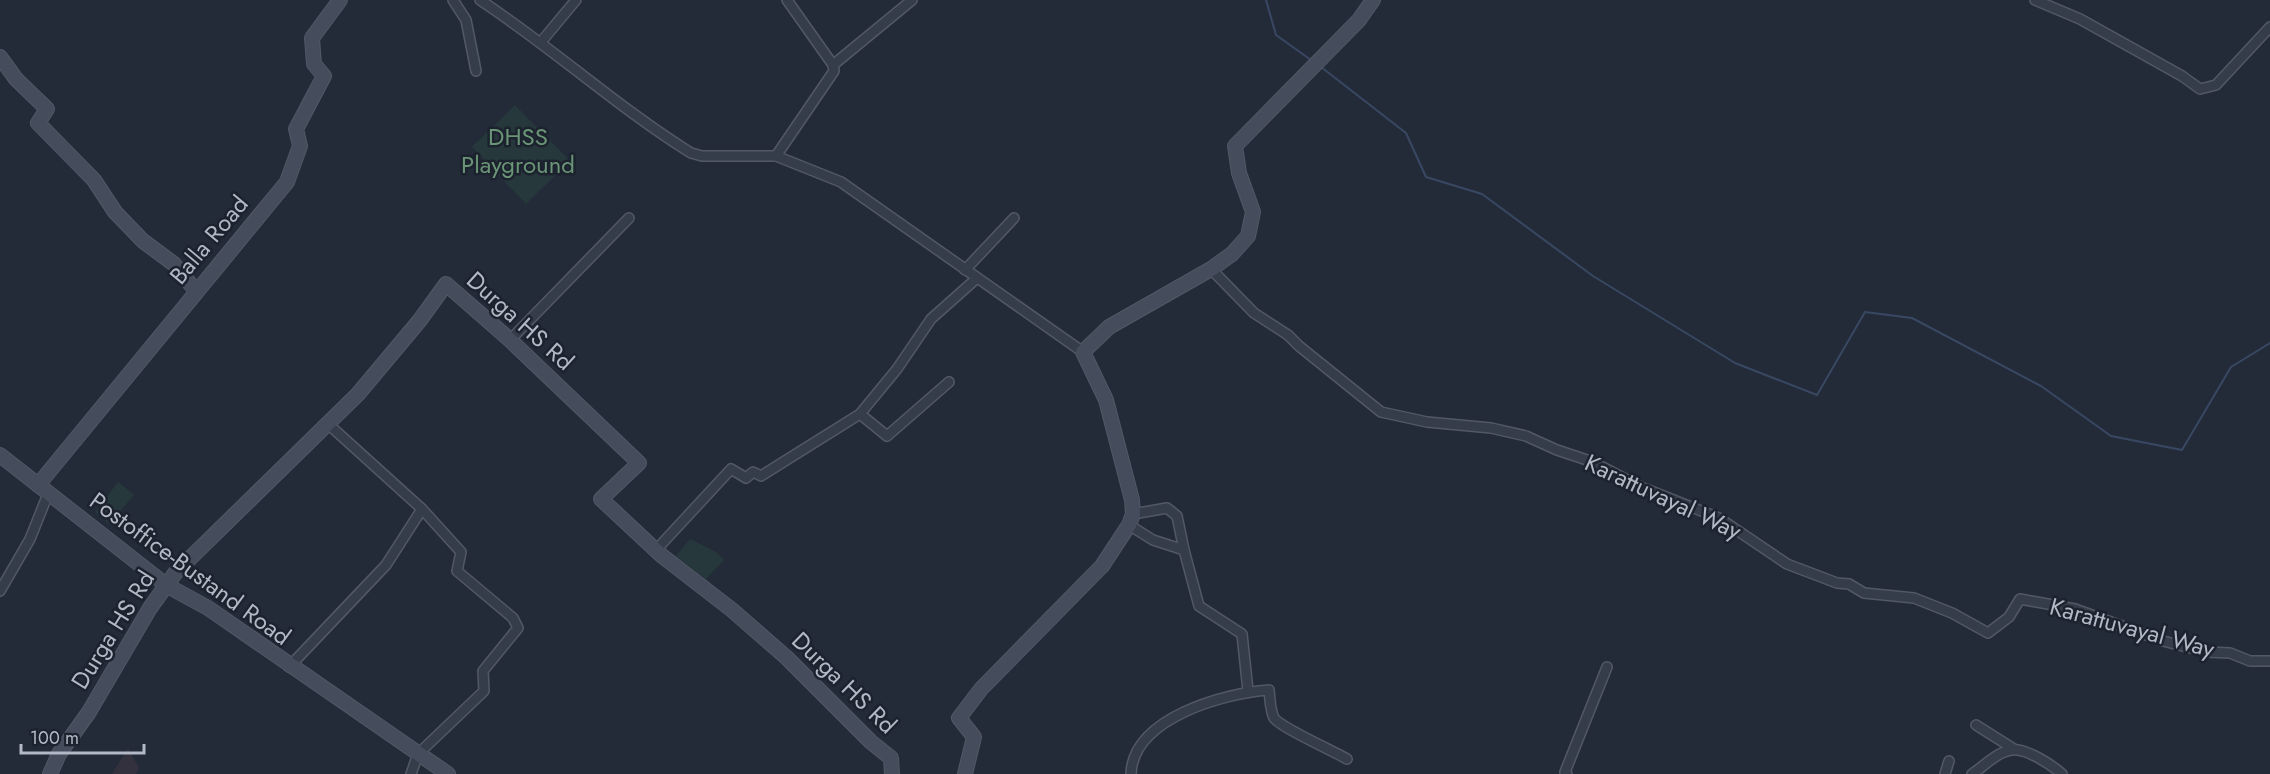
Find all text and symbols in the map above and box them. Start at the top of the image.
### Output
park label: DHSS Playground [461,119,575,182]
street label: Balla Road [161,188,256,292]
street label: Durga HS Rd [459,263,582,378]
street label: Karattuvayal Way [1579,445,1748,548]
street label: Postoffice-Bustand Road [82,484,298,654]
street label: Durga HS Rd [62,564,163,696]
street label: Karattuvayal Way [2046,589,2219,666]
street label: Durga HS Rd [784,624,905,742]
scale bar [21,717,144,755]
text: 100 m [30,725,79,751]

